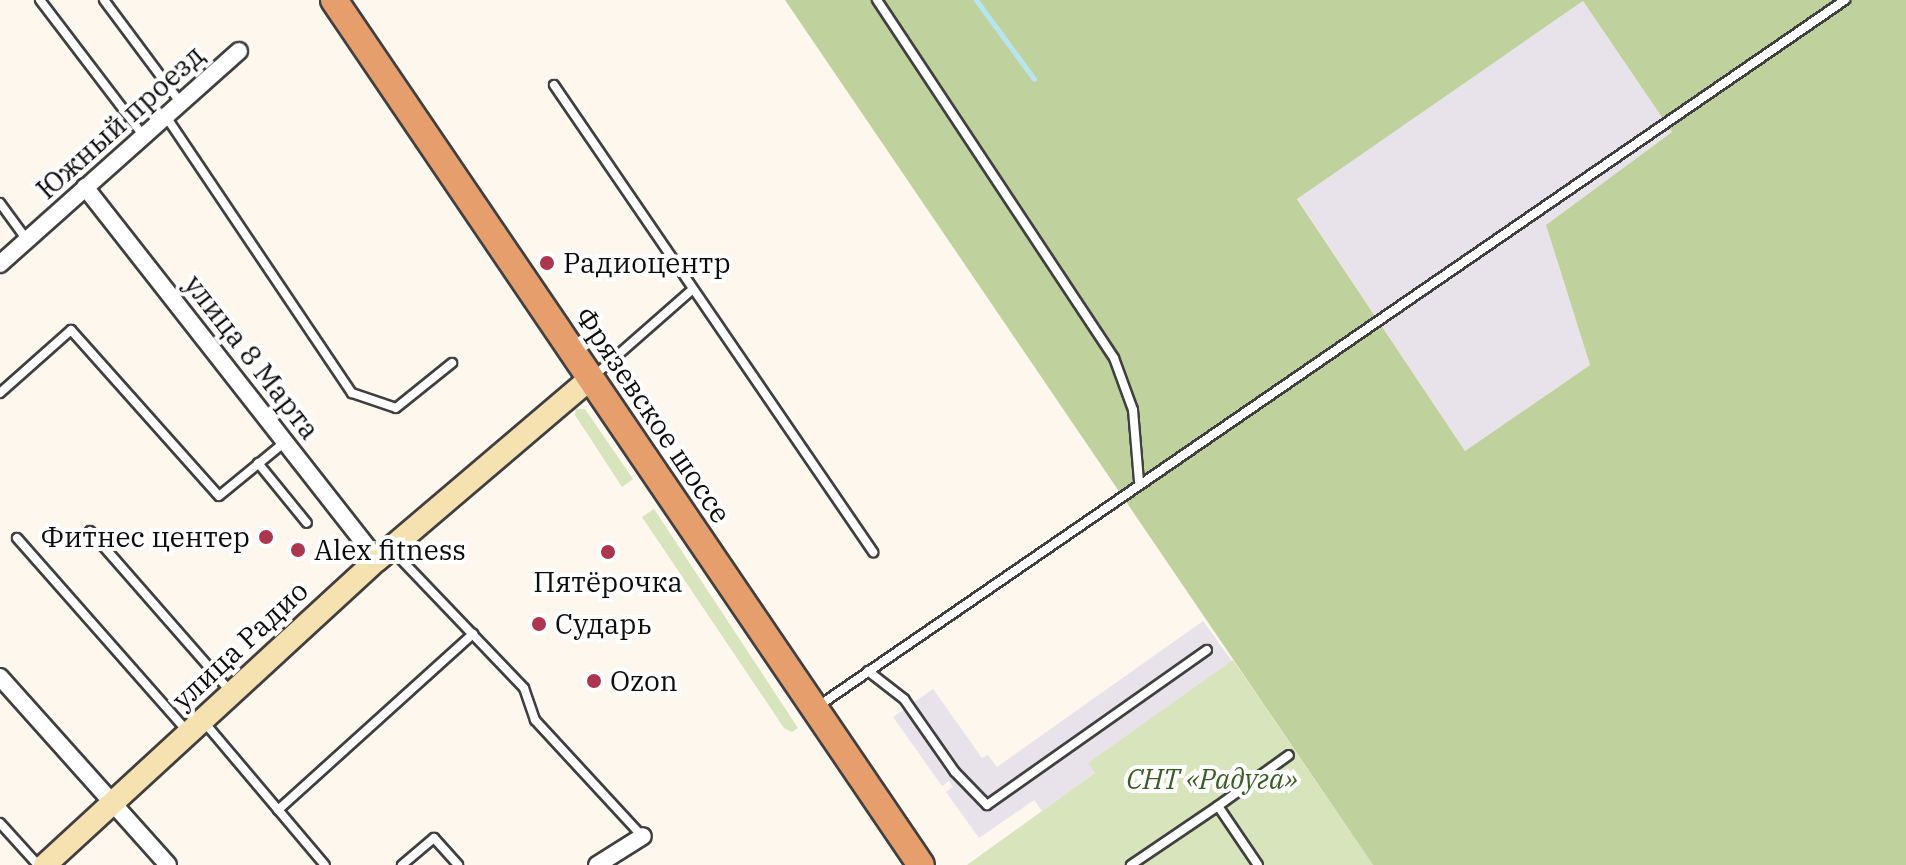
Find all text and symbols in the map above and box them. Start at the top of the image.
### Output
street label: Южный проезд [29,38,211,206]
place label: Радиоцентр [563,246,731,280]
marker: Радиоцентр [538,254,556,272]
street label: улица 8 Марта [177,268,327,446]
street label: Фрязевское шоссе [568,301,738,529]
place label: Фитнес центер [41,520,250,554]
marker: Фитнес центер [257,528,275,546]
place label: Alex fitness [314,533,466,567]
marker: Alex fitness [289,541,307,559]
marker: Пятёрочка [599,543,617,561]
place label: Пятёрочка [533,565,683,599]
street label: улица Радио [165,574,315,716]
place label: Сударь [555,607,652,641]
marker: Сударь [530,615,548,633]
place label: Ozon [610,664,678,698]
marker: Ozon [585,672,603,690]
park label: СНТ «Радуга» [1126,762,1298,796]

